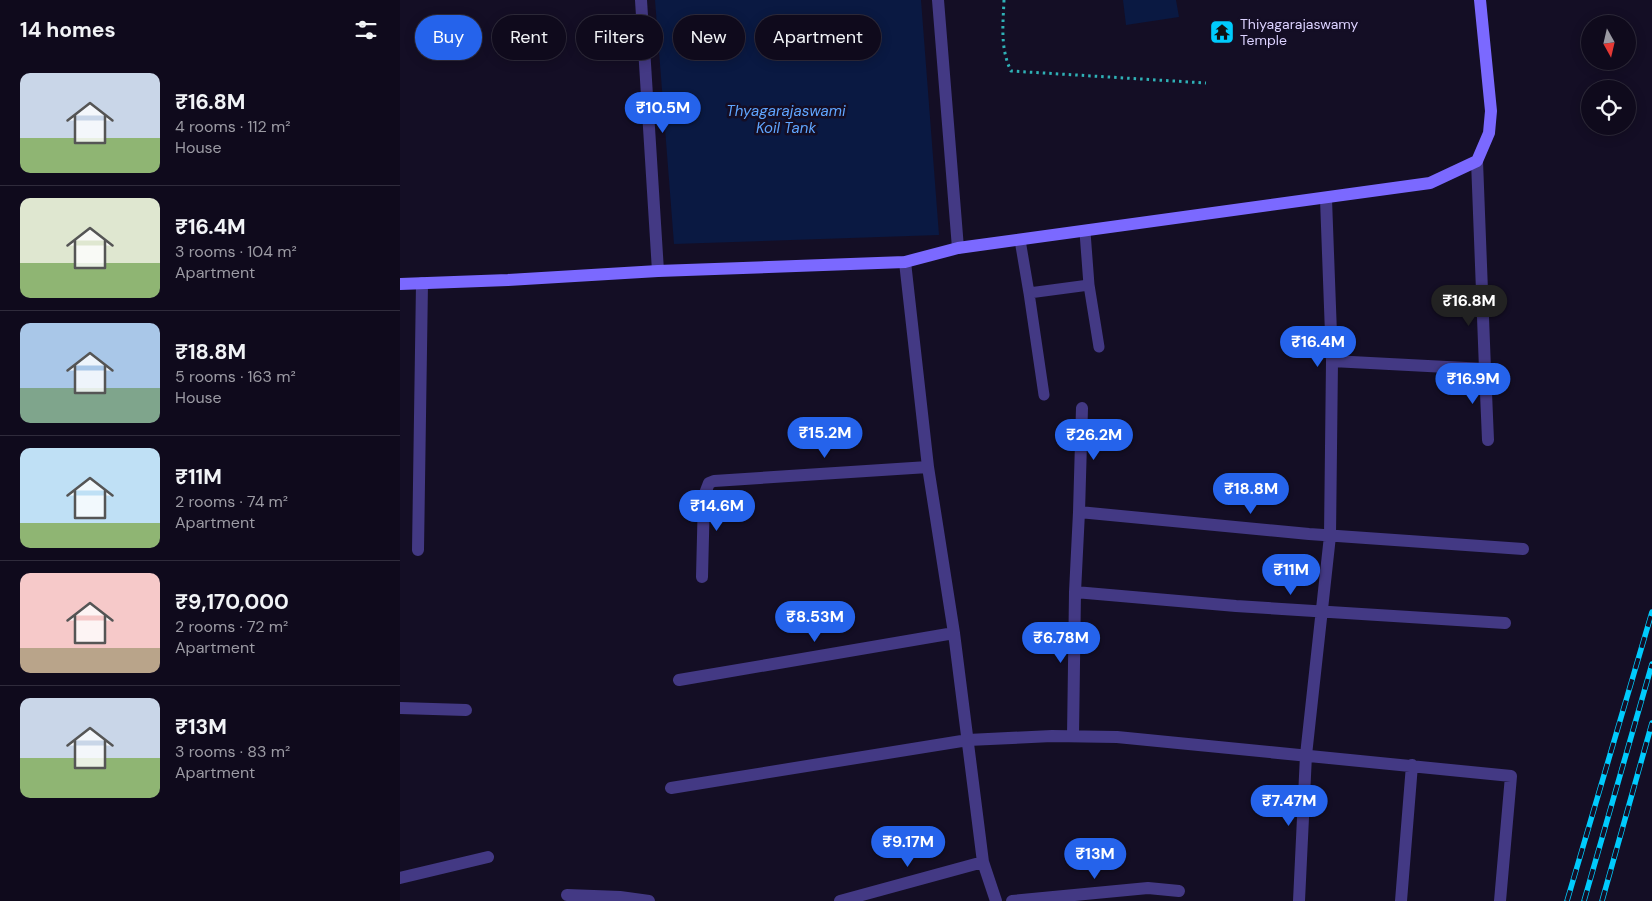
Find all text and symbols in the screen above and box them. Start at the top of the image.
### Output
chip: Buy [415,15,482,60]
chip: Rent [492,15,566,60]
chip: Filters [576,15,663,60]
chip: New [673,15,745,60]
chip: Apartment [755,15,881,60]
place label: Thiyagarajaswamy Temple [1240,15,1359,49]
north arrow [1581,15,1636,70]
map controls [1581,15,1636,135]
text: 14 homes [20,16,116,44]
icon: filters [352,16,380,44]
temple icon: Thiyagarajaswamy Temple [1209,19,1235,45]
button: locate [1581,80,1636,135]
text: ₹16.8M [175,88,245,116]
pin: ₹10.5M [622,92,704,134]
icon: home [60,93,120,153]
text: ₹10.5M [636,97,690,118]
water label: Thyagarajaswami Koil Tank [726,101,846,138]
text: 4 rooms · 112 m² [175,116,291,137]
text: House [175,137,222,158]
text: ₹16.4M [175,213,246,241]
icon: home [60,218,120,278]
text: 3 rooms · 104 m² [175,241,297,262]
text: Apartment [175,262,255,283]
pin: ₹16.8M [1428,284,1510,327]
text: ₹16.8M [1442,290,1496,311]
pin: ₹16.4M [1277,326,1359,368]
text: ₹16.4M [1291,331,1345,352]
text: ₹18.8M [175,338,246,366]
icon: home [60,343,120,403]
pin: ₹16.9M [1432,362,1514,405]
text: 5 rooms · 163 m² [175,366,296,387]
text: ₹16.9M [1446,368,1500,389]
text: House [175,387,222,408]
pin: ₹15.2M [784,416,866,459]
pin: ₹26.2M [1053,418,1135,461]
text: ₹15.2M [798,422,852,443]
text: ₹26.2M [1066,424,1122,445]
text: ₹11M [175,463,222,491]
icon: home [60,468,120,528]
pin: ₹18.8M [1210,472,1292,515]
text: ₹18.8M [1224,478,1278,499]
pin: ₹14.6M [676,490,758,532]
text: 2 rooms · 74 m² [175,491,288,512]
text: ₹14.6M [690,495,744,516]
text: Apartment [175,512,255,533]
pin: ₹11M [1261,554,1321,596]
text: ₹11M [1273,559,1309,580]
text: ₹9,170,000 [175,588,289,616]
icon: home [60,593,120,653]
pin: ₹8.53M [774,600,856,643]
text: ₹8.53M [786,606,844,627]
text: 2 rooms · 72 m² [175,616,288,637]
pin: ₹6.78M [1020,622,1102,664]
text: ₹6.78M [1033,627,1089,648]
text: Apartment [175,637,255,658]
text: ₹13M [175,713,227,741]
icon: home [60,718,120,778]
text: 3 rooms · 83 m² [175,741,290,762]
text: Apartment [175,762,255,783]
pin: ₹7.47M [1248,784,1330,827]
text: ₹7.47M [1262,790,1316,811]
pin: ₹9.17M [867,826,949,868]
text: ₹9.17M [882,831,934,852]
pin: ₹13M [1065,838,1125,880]
text: ₹13M [1075,843,1115,864]

